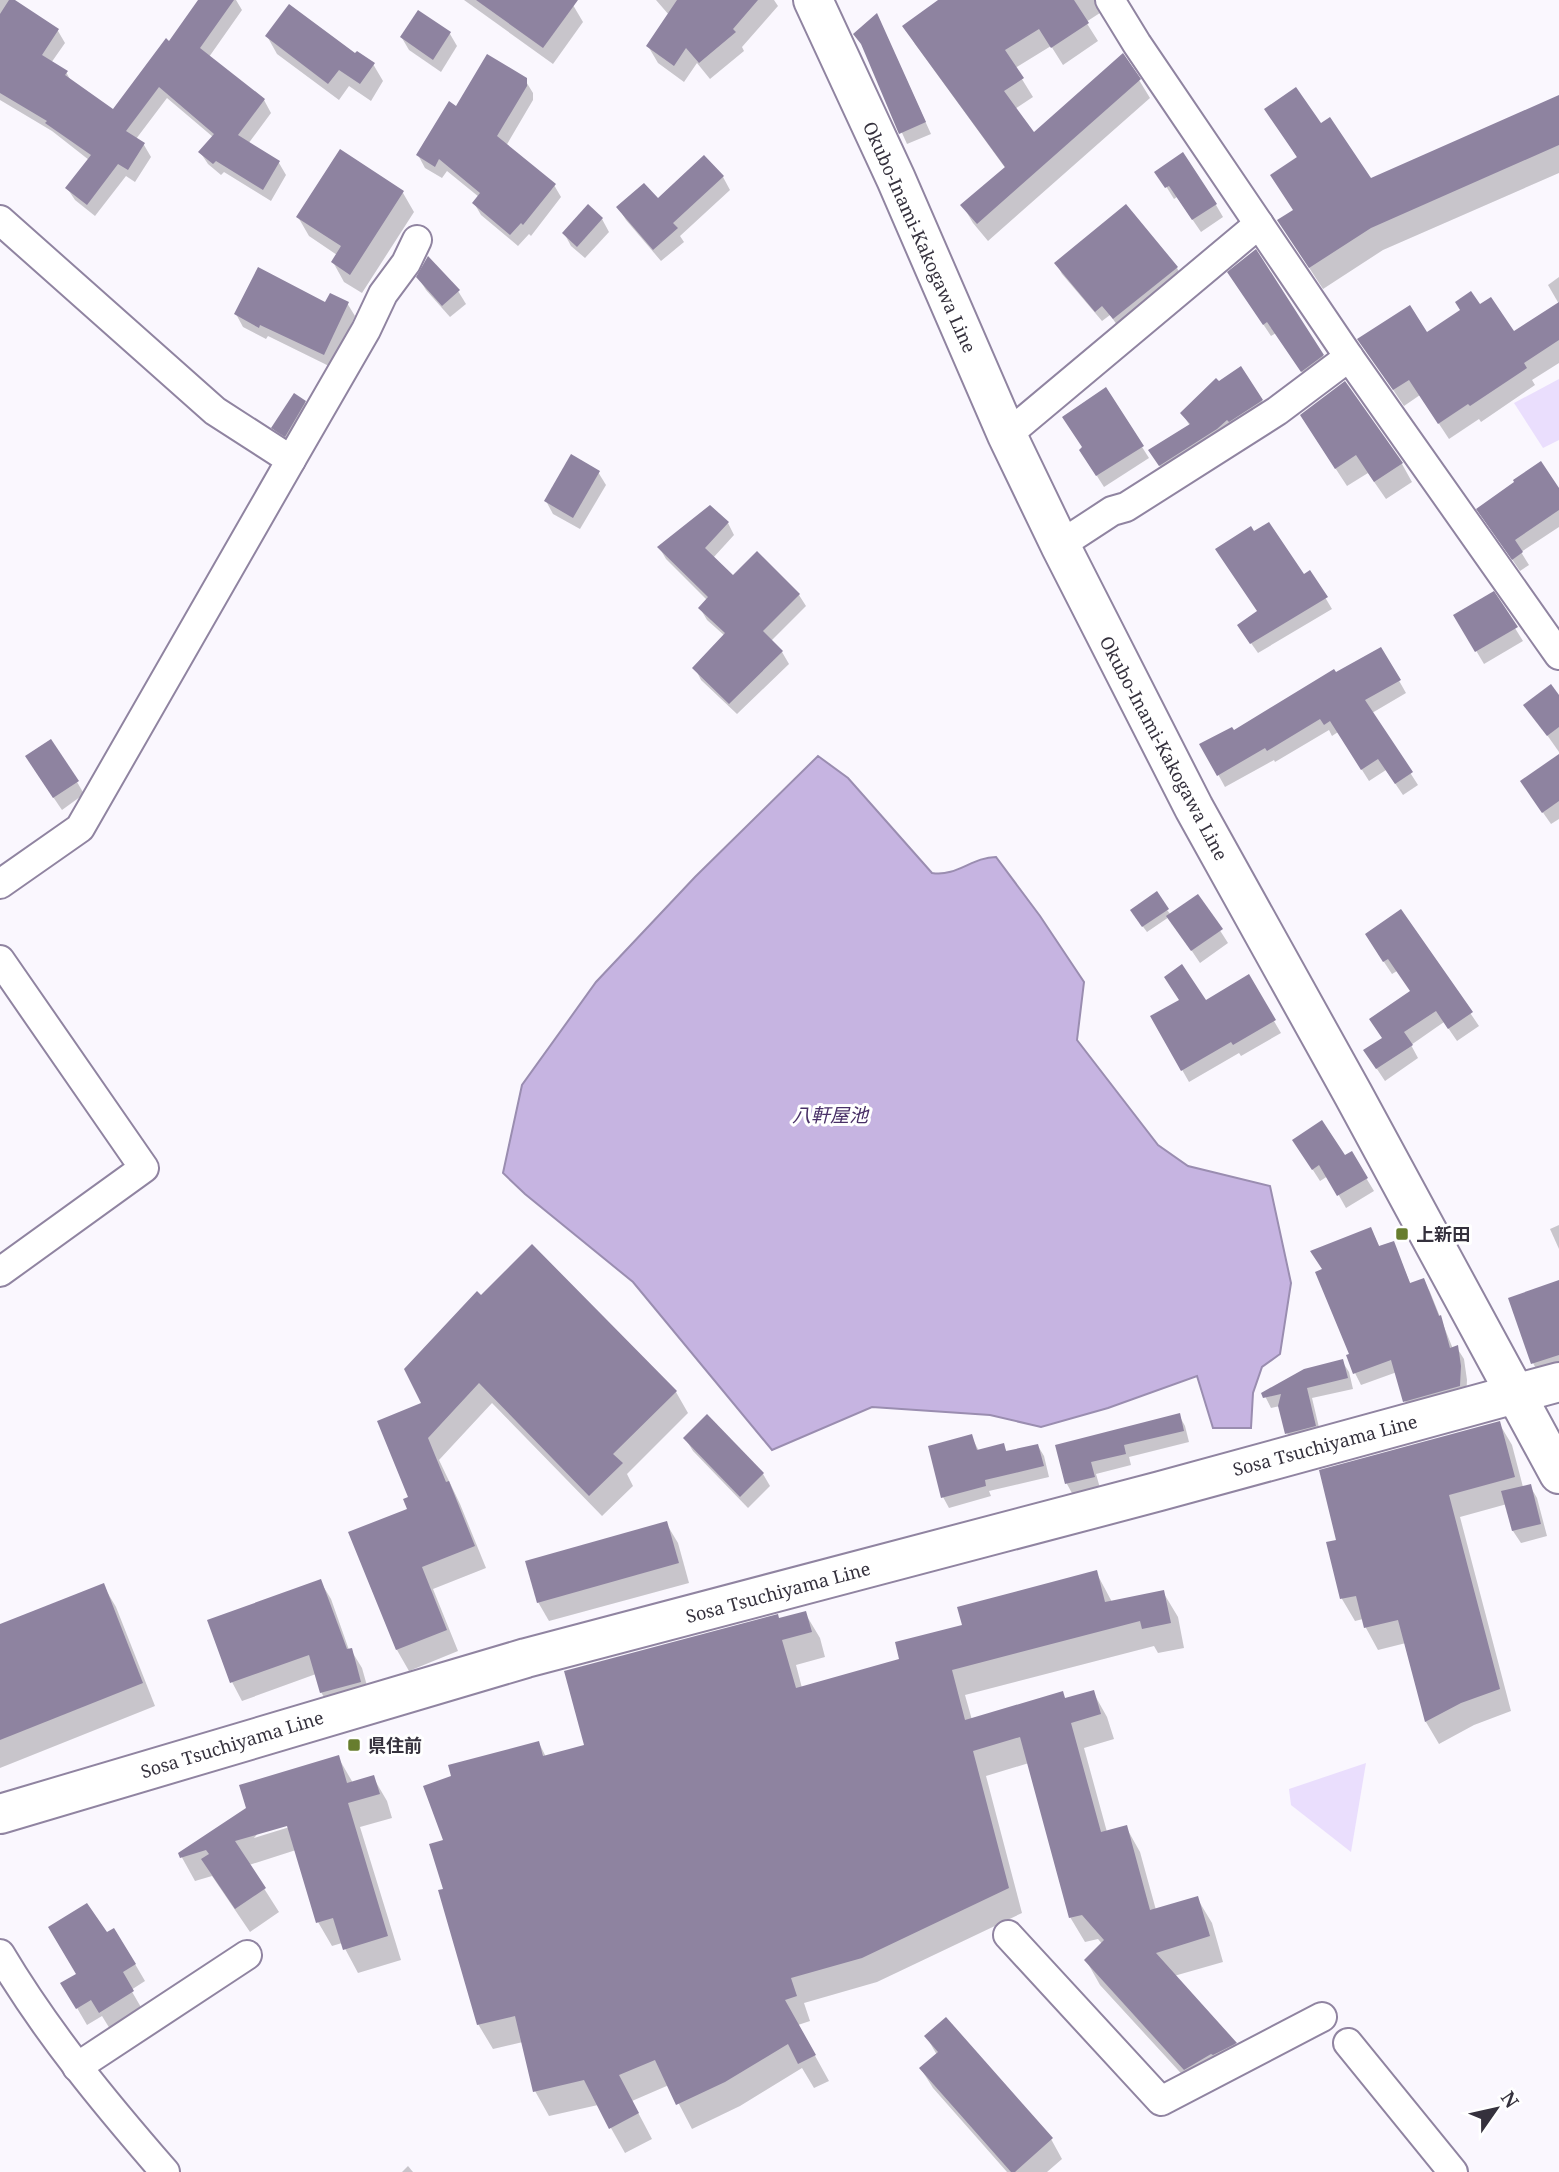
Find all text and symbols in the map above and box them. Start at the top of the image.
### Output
street label: Okubo-Inami-Kakogawa Line [858,118,982,356]
street label: Okubo-Inami-Kakogawa Line [1095,632,1233,864]
water label: 八軒屋池 [792,1102,870,1128]
place label: 上新田 [1416,1222,1470,1246]
marker: 上新田 [1394,1226,1410,1242]
street label: Sosa Tsuchiyama Line [1230,1409,1420,1481]
street label: Sosa Tsuchiyama Line [683,1556,873,1628]
street label: Sosa Tsuchiyama Line [138,1705,326,1783]
place label: 県住前 [368,1733,422,1757]
marker: 県住前 [346,1737,362,1753]
north arrow [1461,2074,1531,2144]
text: N [1495,2086,1525,2113]

